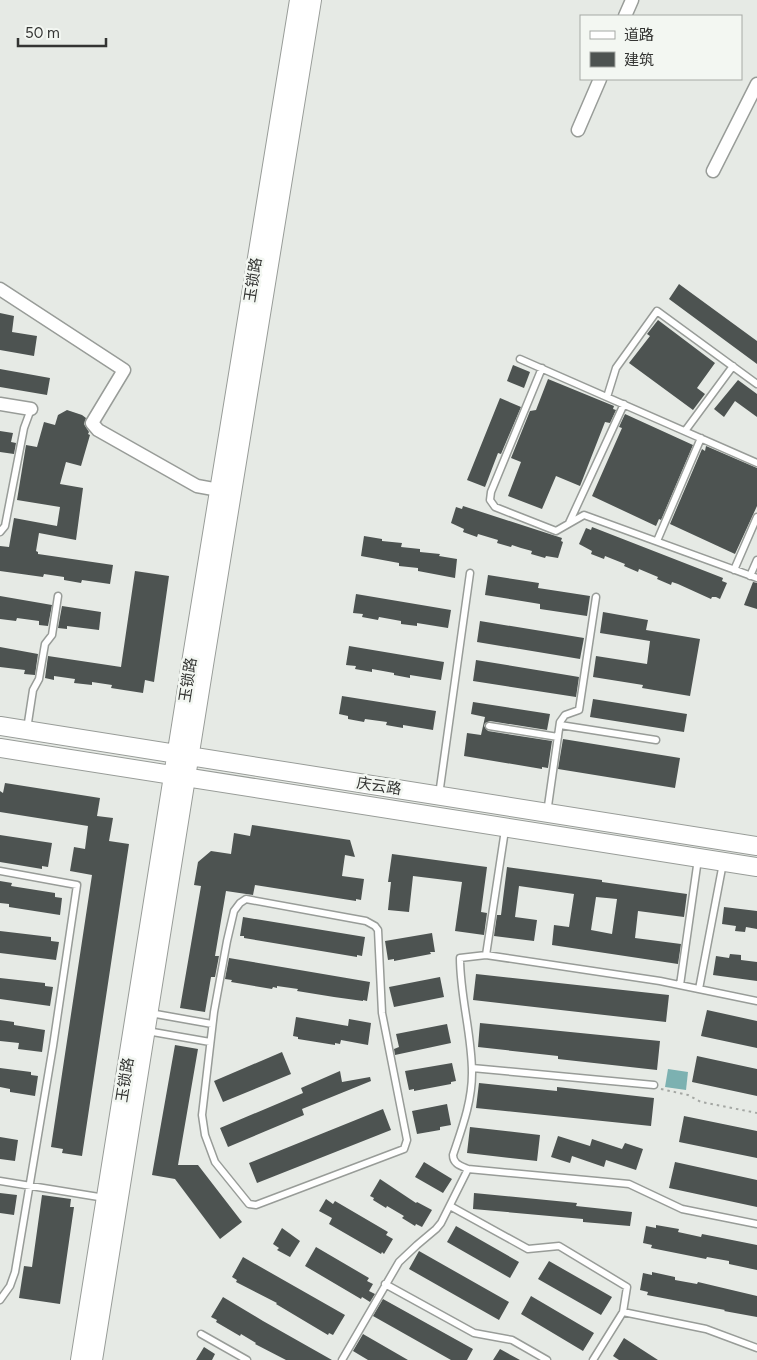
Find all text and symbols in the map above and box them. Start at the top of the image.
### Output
scale bar [18,15,105,47]
legend [580,15,742,80]
text: 50 m [25,24,60,42]
text: 道路 [624,26,654,44]
text: 建筑 [624,51,654,69]
street label: 玉锁路 [241,256,265,304]
street label: 玉锁路 [176,656,200,704]
street label: 庆云路 [355,774,403,798]
street label: 玉锁路 [113,1056,137,1104]

